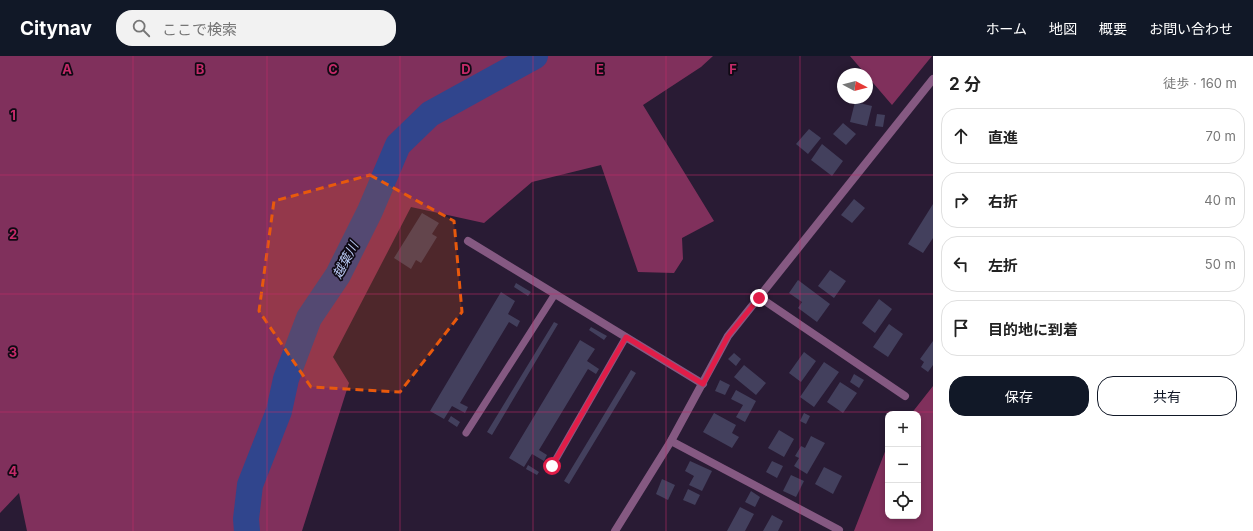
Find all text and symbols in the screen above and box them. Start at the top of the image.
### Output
search box [116,10,396,46]
text: Citynav [20,17,92,40]
icon: search [130,17,152,39]
text: ここで検索 [162,20,237,39]
text: ホーム [985,20,1027,37]
text: 地図 [1049,20,1077,37]
text: 概要 [1099,20,1127,37]
text: お問い合わせ [1149,20,1233,37]
text: A [62,61,72,77]
text: B [196,61,205,77]
text: C [328,61,338,77]
text: D [461,61,471,77]
text: E [596,61,604,77]
text: F [729,61,737,77]
north arrow [837,68,873,104]
text: 2 分 [949,74,981,94]
text: 徒歩 · 160 m [1163,75,1237,91]
text: 1 [10,107,16,123]
icon: ahead [950,125,972,147]
text: 直進 [988,128,1018,147]
text: 70 m [1206,128,1236,144]
icon: right [950,189,972,211]
text: 右折 [988,192,1018,211]
text: 40 m [1204,192,1236,208]
text: 2 [9,226,17,242]
water label: 越葉川 [329,237,362,281]
icon: left [950,253,972,275]
text: 左折 [988,256,1018,275]
text: 50 m [1205,256,1236,272]
route end [750,289,768,307]
icon: arrive [950,317,972,339]
text: 目的地に到着 [988,320,1078,339]
text: 3 [9,344,17,360]
button: 保存 [949,376,1089,416]
button: 共有 [1097,376,1237,416]
map controls [885,411,921,519]
button: + [885,411,921,447]
button: − [885,447,921,483]
route start [543,457,561,475]
text: 4 [9,463,18,479]
button: locate [885,483,921,519]

